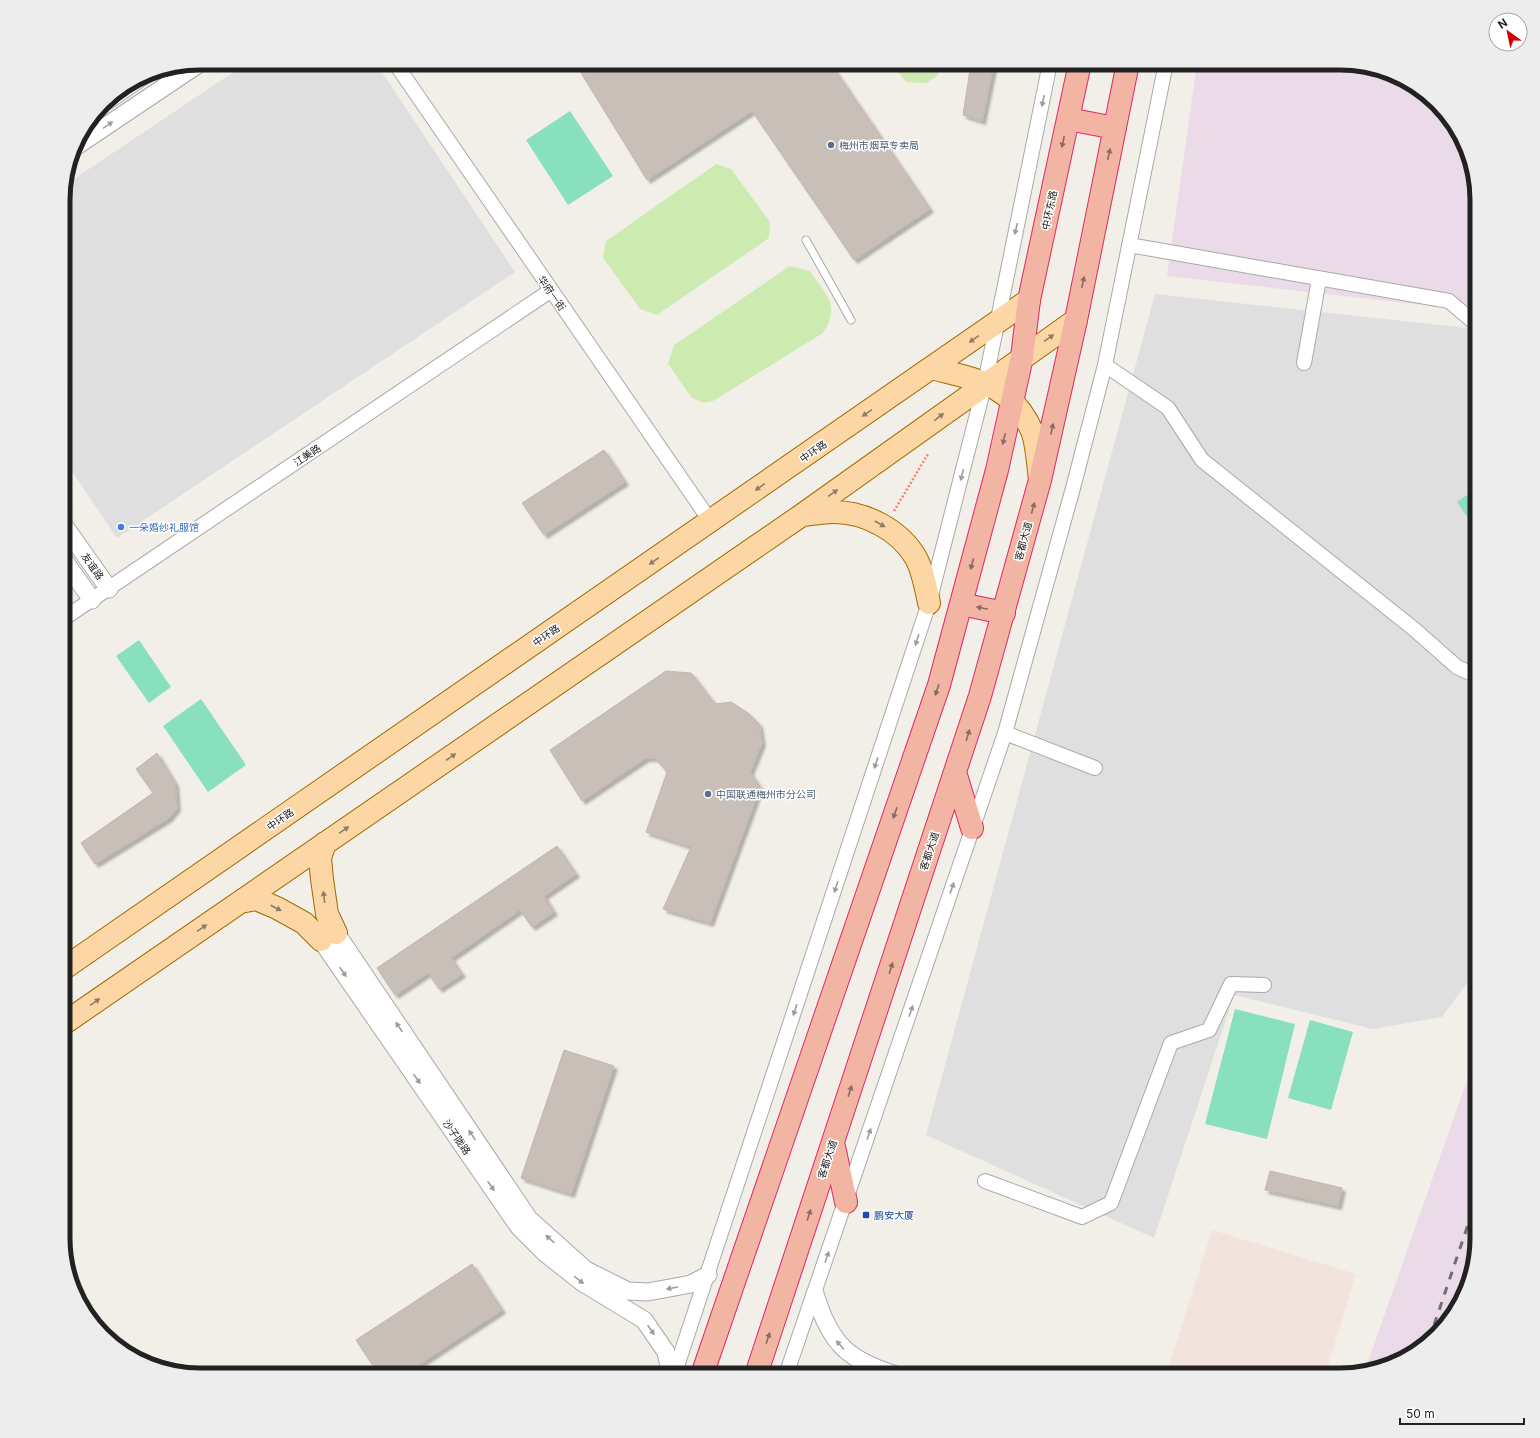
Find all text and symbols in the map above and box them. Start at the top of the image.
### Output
north arrow [1488,12,1528,52]
text: N [1495,15,1510,32]
one-way arrow [1039,95,1045,107]
one-way arrow [102,121,113,129]
one-way arrow [1060,136,1066,148]
place label: 梅州市烟草专卖局 [839,139,919,151]
marker: 梅州市烟草专卖局 [826,140,836,150]
one-way arrow [1107,148,1113,160]
street label: 中环东路 [1039,189,1059,231]
one-way arrow [1013,222,1019,235]
street label: 华府一街 [536,273,568,313]
one-way arrow [1081,275,1087,288]
one-way arrow [1044,334,1054,342]
one-way arrow [969,335,979,343]
one-way arrow [862,409,872,417]
one-way arrow [934,413,944,421]
one-way arrow [1049,422,1055,435]
one-way arrow [1001,432,1007,445]
street label: 中环路 [797,437,829,465]
street label: 江美路 [291,442,323,468]
one-way arrow [959,469,965,481]
one-way arrow [755,483,766,491]
one-way arrow [828,489,839,497]
one-way arrow [1030,501,1036,514]
street label: 客都大道 [1012,520,1034,562]
place label: 一朵婚纱礼服馆 [129,521,199,533]
one-way arrow [874,521,886,527]
marker: 一朵婚纱礼服馆 [116,522,126,532]
street label: 友谊路 [79,550,107,582]
one-way arrow [648,557,659,565]
one-way arrow [968,558,974,571]
one-way arrow [976,605,988,611]
street label: 中环路 [530,621,562,649]
one-way arrow [914,634,920,646]
one-way arrow [934,684,940,696]
one-way arrow [965,729,971,741]
one-way arrow [446,753,456,761]
one-way arrow [873,757,879,769]
place label: 中国联通梅州市分公司 [716,788,816,800]
marker: 中国联通梅州市分公司 [703,789,713,799]
street label: 中环路 [264,805,296,833]
one-way arrow [892,807,898,819]
one-way arrow [339,826,349,834]
street label: 客都大道 [917,830,941,872]
one-way arrow [832,881,838,893]
one-way arrow [949,881,955,893]
one-way arrow [321,891,327,903]
one-way arrow [271,905,282,911]
one-way arrow [197,924,208,932]
one-way arrow [888,961,894,973]
one-way arrow [339,966,347,977]
one-way arrow [90,998,101,1006]
one-way arrow [792,1004,798,1016]
one-way arrow [908,1004,914,1016]
one-way arrow [395,1022,403,1033]
one-way arrow [413,1073,421,1084]
one-way arrow [847,1085,853,1097]
street label: 沙子陇路 [441,1117,473,1157]
one-way arrow [866,1128,872,1140]
one-way arrow [468,1130,476,1140]
street label: 客都大道 [815,1138,839,1180]
one-way arrow [487,1180,495,1191]
one-way arrow [806,1208,812,1220]
place label: 鹏安大厦 [874,1209,914,1221]
marker: 鹏安大厦 [861,1210,871,1220]
one-way arrow [545,1234,555,1243]
one-way arrow [825,1251,831,1263]
one-way arrow [574,1275,584,1283]
one-way arrow [665,1285,678,1291]
one-way arrow [647,1324,655,1335]
one-way arrow [765,1332,771,1344]
one-way arrow [836,1340,845,1351]
scale bar [1400,1400,1524,1426]
text: 50 m [1406,1406,1435,1421]

